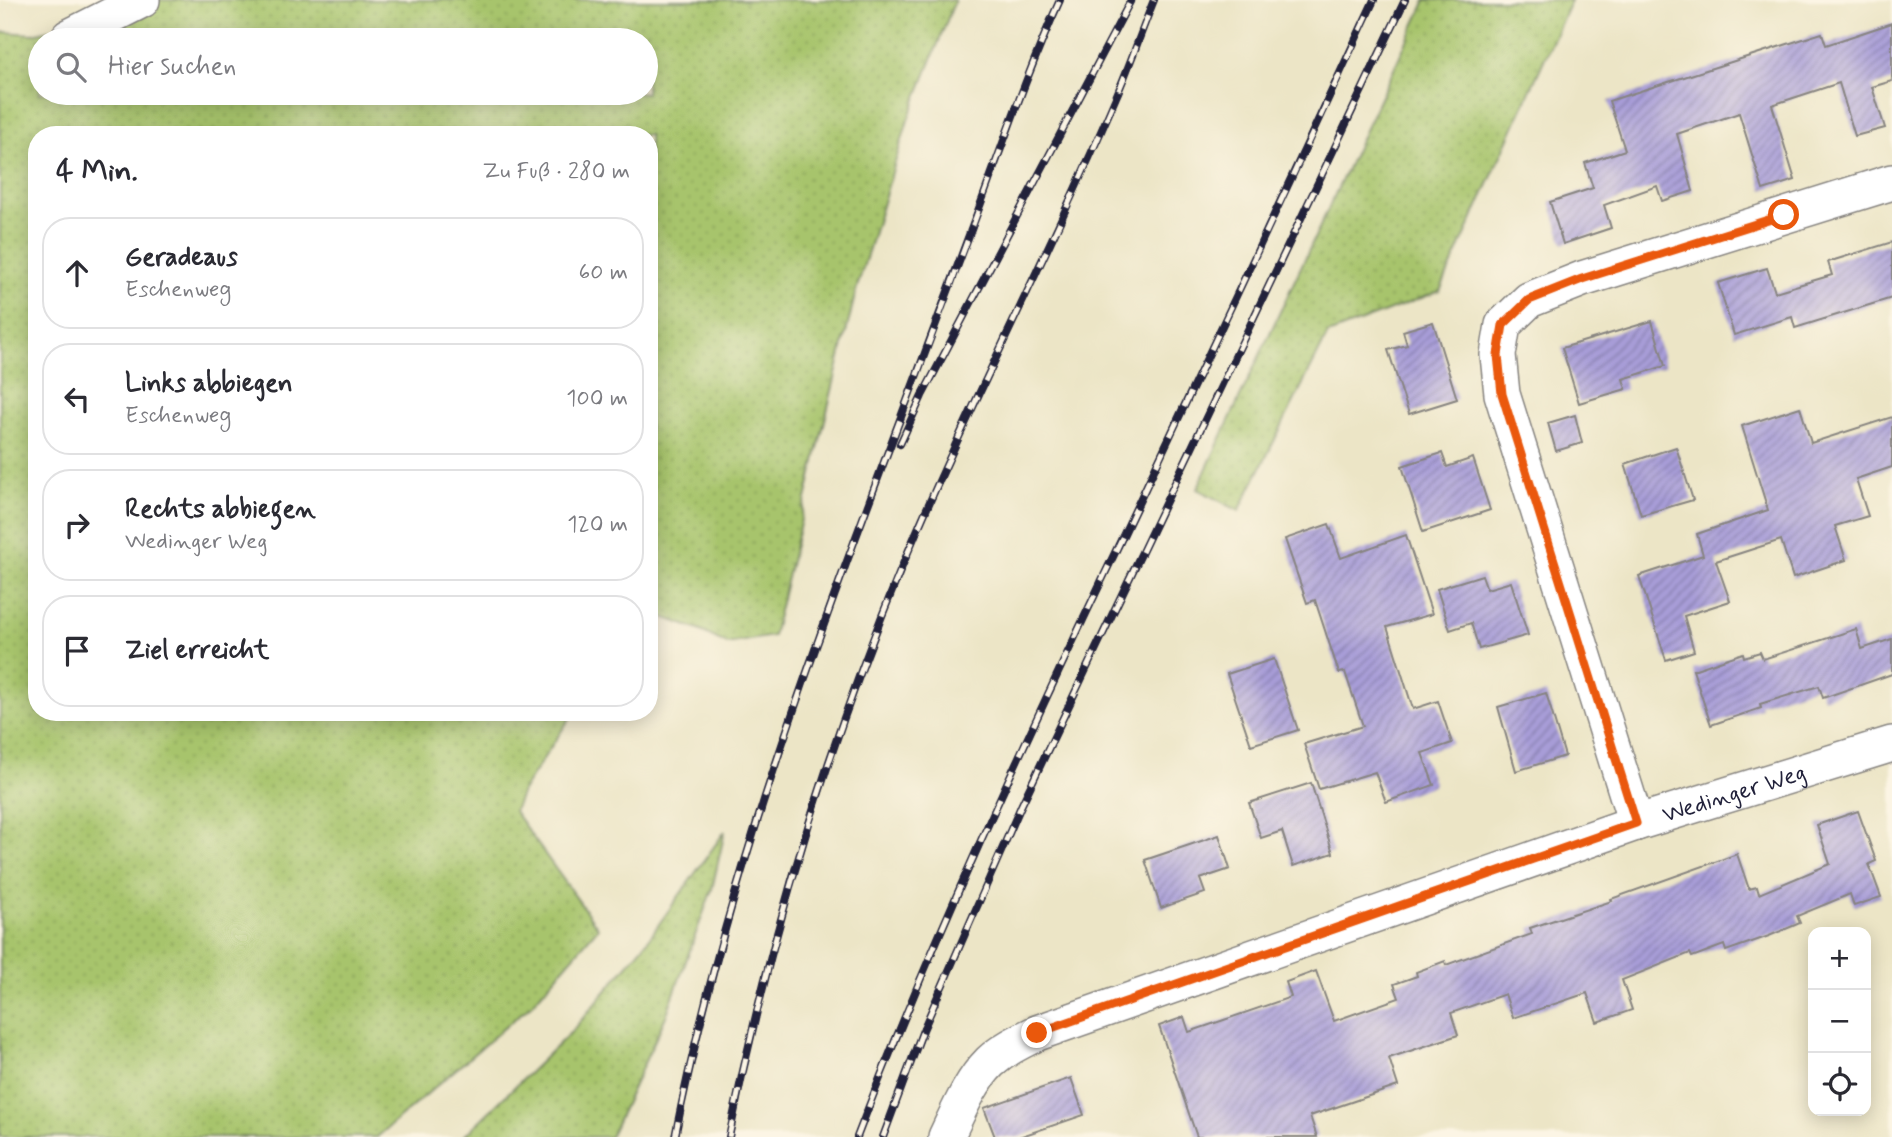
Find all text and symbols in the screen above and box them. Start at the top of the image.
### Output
search box [28,28,658,105]
icon: search [52,48,90,86]
text: Hier suchen [108,50,236,84]
text: 4 Min. [56,152,138,191]
text: Zu Fuß · 280 m [483,157,630,187]
route start [1768,199,1799,230]
text: Geradeaus [125,241,238,275]
icon: ahead [58,254,96,292]
text: 60 m [579,258,628,288]
text: Eschenweg [125,275,231,305]
text: Links abbiegen [125,367,293,401]
icon: left [58,380,96,418]
text: 100 m [566,384,628,414]
text: Eschenweg [125,401,231,431]
text: Rechts abbiegen [125,493,316,527]
icon: right [58,506,96,544]
text: 120 m [567,510,628,540]
text: Wedinger Weg [125,527,267,557]
icon: arrive [58,632,96,670]
text: Ziel erreicht [125,634,269,668]
street label: Wedinger Weg [1659,757,1810,831]
map controls [1808,927,1871,1116]
button: + [1808,927,1871,990]
button: − [1808,990,1871,1053]
route end [1021,1017,1052,1048]
button: locate [1808,1053,1871,1116]

